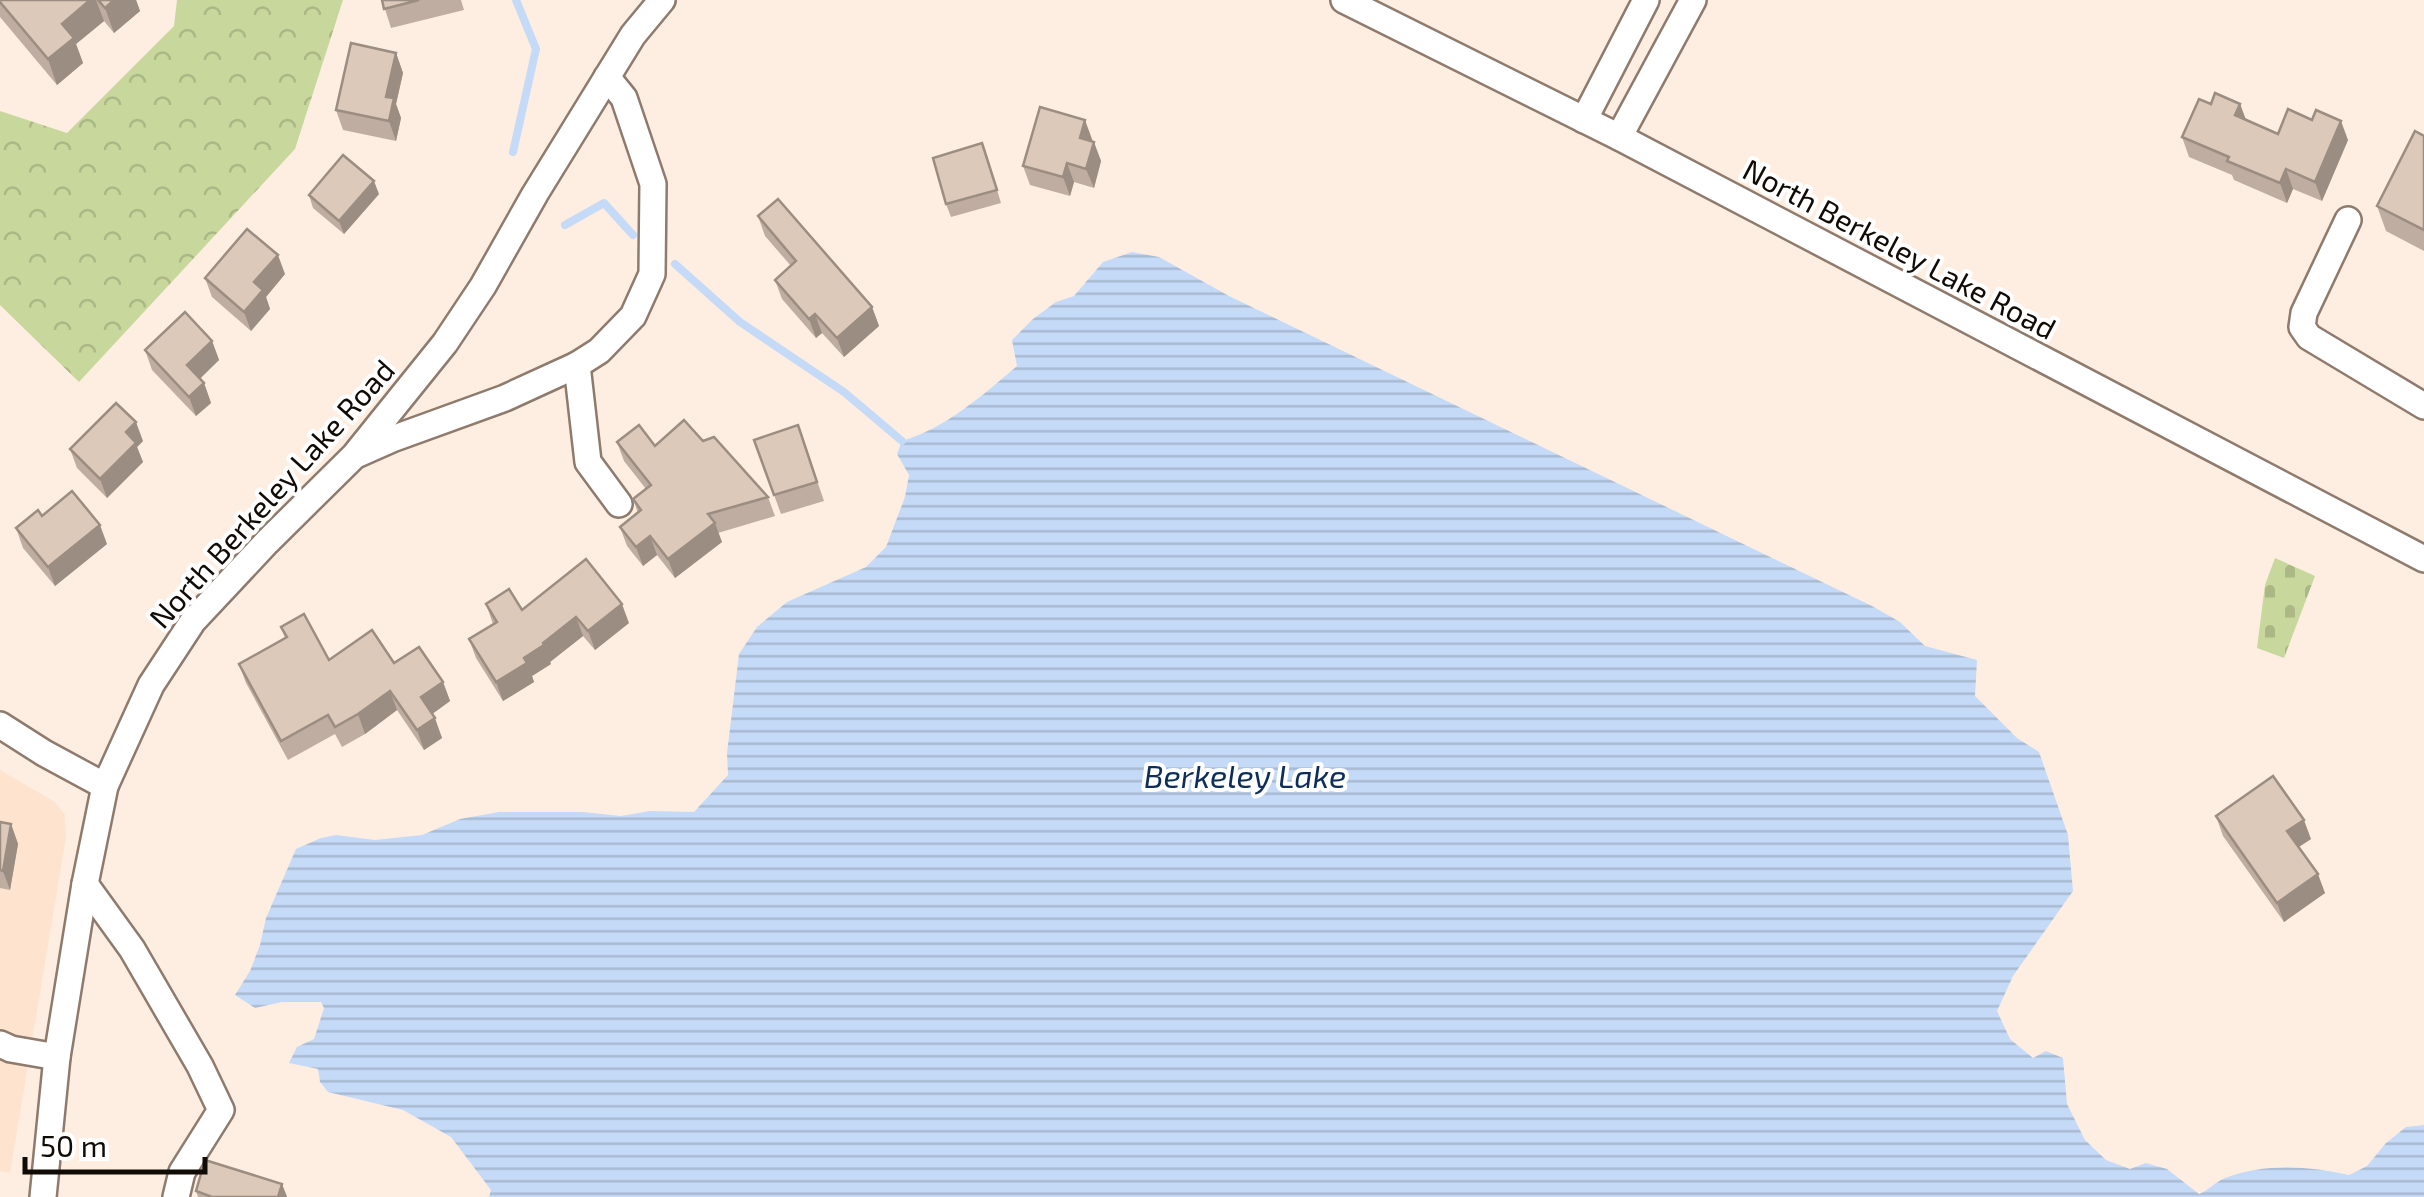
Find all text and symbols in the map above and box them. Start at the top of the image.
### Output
street label: North Berkeley Lake Road [1738,150,2062,346]
street label: North Berkeley Lake Road [141,351,401,635]
water label: Berkeley Lake [1144,756,1346,795]
scale bar [25,1112,205,1174]
text: 50 m [40,1127,107,1163]

